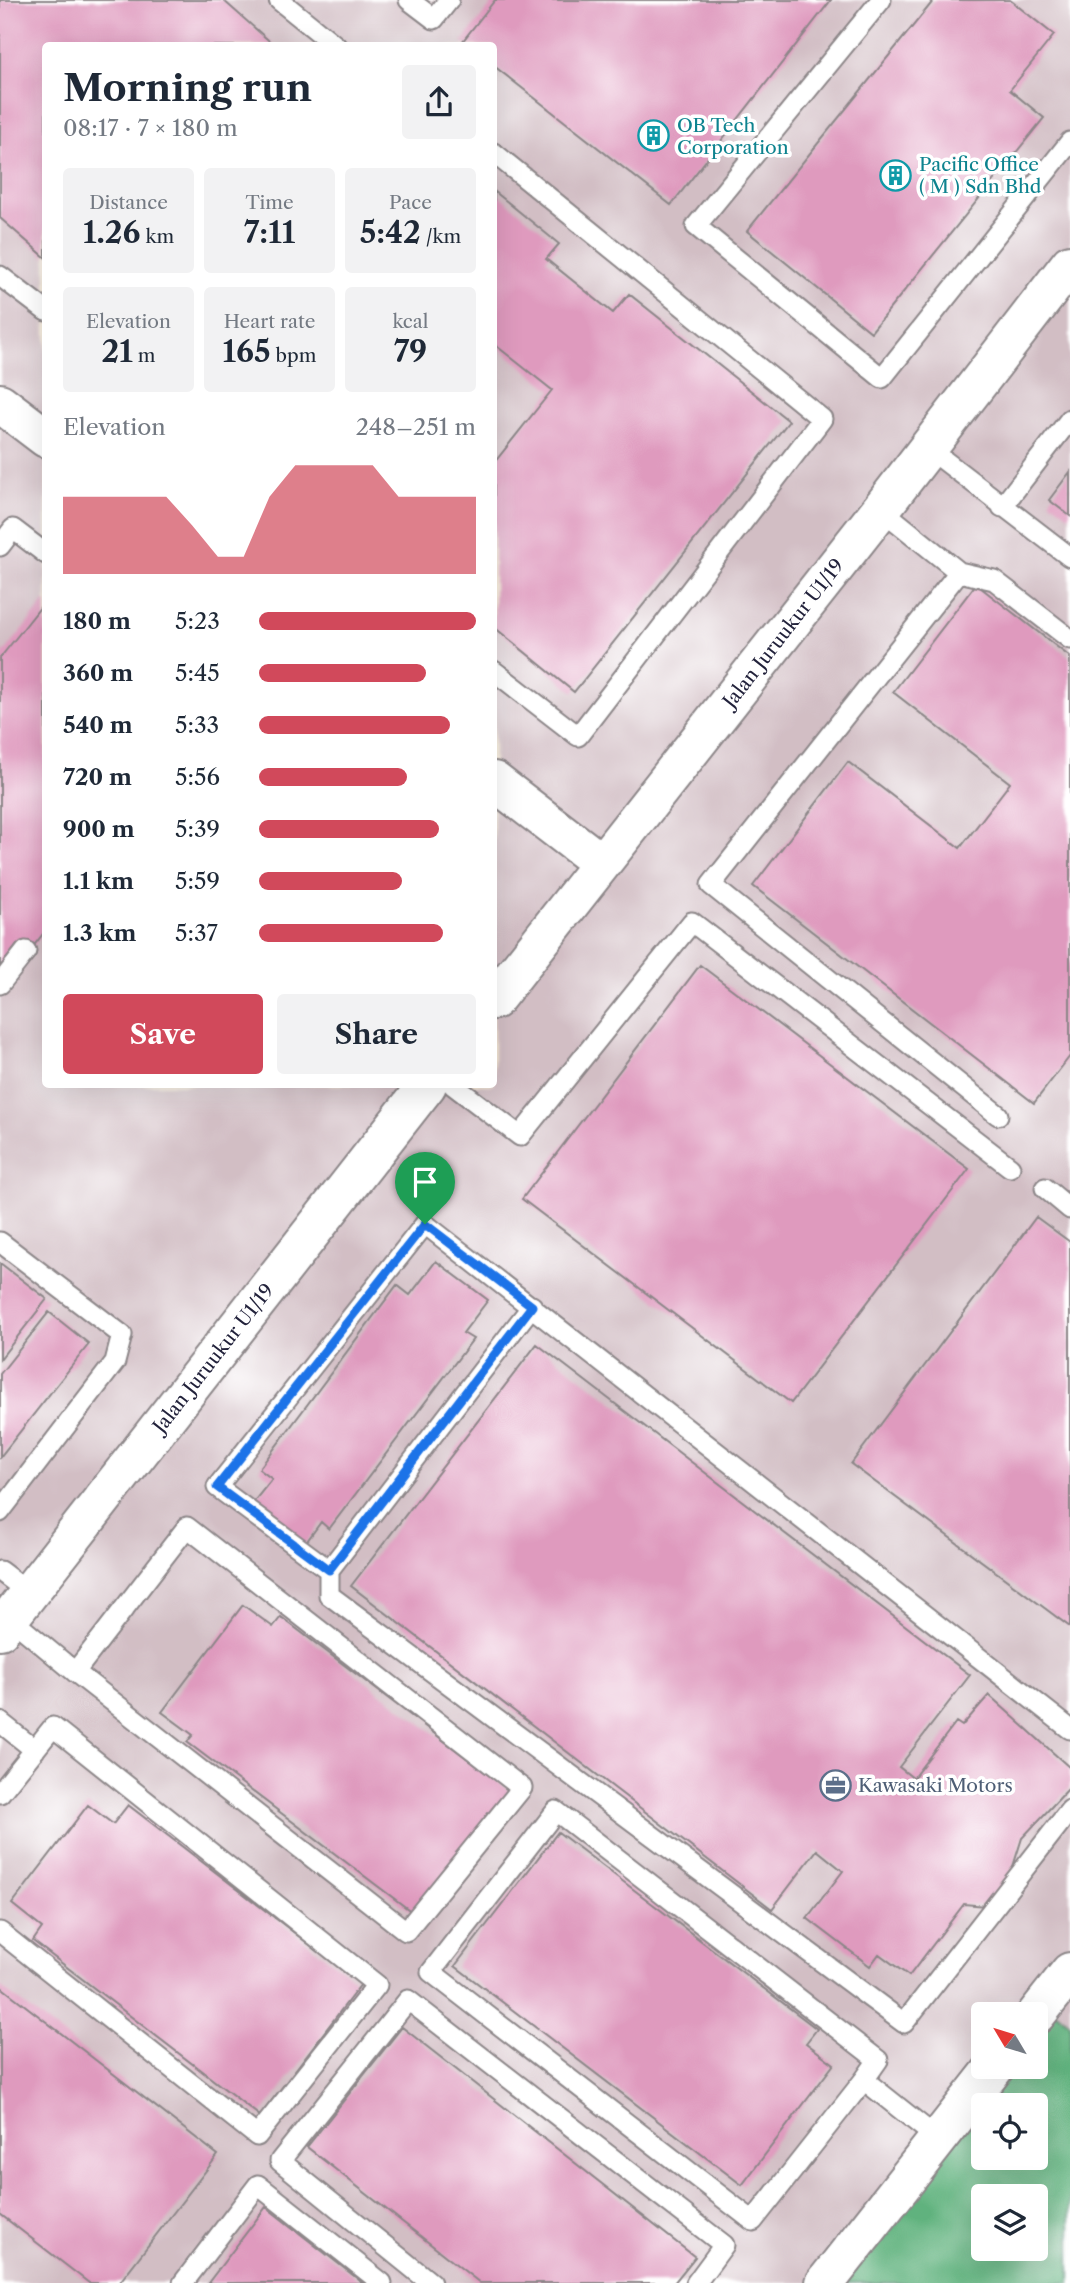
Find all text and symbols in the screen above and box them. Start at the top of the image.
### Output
text: Morning run [63,64,312,111]
button: share [402,65,476,139]
text: 08:17 · 7 × 180 m [63,114,238,142]
place label: OB Tech Corporation [677,114,789,159]
building icon: OB Tech Corporation [637,119,671,153]
place label: Pacific Office ( M ) Sdn Bhd [919,153,1042,198]
building icon: Pacific Office ( M ) Sdn Bhd [879,158,913,192]
text: Distance [89,191,168,214]
text: Time [245,191,294,214]
text: Pace [389,191,432,214]
text: 1.26 [83,214,140,251]
text: 7:11 [244,214,295,251]
text: 5:42 [360,214,421,251]
text: km [140,225,174,248]
text: /km [421,225,461,248]
text: Elevation [86,310,171,333]
text: Heart rate [224,310,315,333]
text: kcal [393,310,428,333]
text: 21 [102,333,133,370]
text: 165 [223,333,271,370]
text: 79 [394,333,427,370]
text: m [133,344,155,367]
text: bpm [271,344,316,367]
text: Elevation [63,413,166,441]
text: 248–251 m [356,413,476,441]
street label: Jalan Juruukur U1/19 [716,554,849,715]
text: 180 m [63,607,131,635]
text: 5:23 [175,607,220,635]
text: 360 m [63,659,133,687]
text: 5:45 [175,659,220,687]
text: 540 m [63,711,133,739]
text: 5:33 [175,711,219,739]
text: 720 m [63,763,132,791]
text: 5:56 [175,763,220,791]
text: 900 m [63,815,135,843]
text: 5:39 [175,815,220,843]
text: 1.1 km [63,867,134,895]
text: 5:59 [175,867,220,895]
text: 1.3 km [63,919,137,947]
text: 5:37 [175,919,218,947]
button: Save [63,994,263,1074]
button: Share [277,994,476,1074]
pin [395,1152,455,1224]
icon: arrive [406,1163,444,1201]
street label: Jalan Juruukur U1/19 [146,1279,279,1440]
office icon: Kawasaki Motors [818,1768,852,1802]
place label: Kawasaki Motors [858,1774,1013,1797]
north arrow [971,2002,1048,2079]
map controls [971,2002,1048,2261]
button: locate [971,2093,1048,2170]
button: layers [971,2184,1048,2261]

